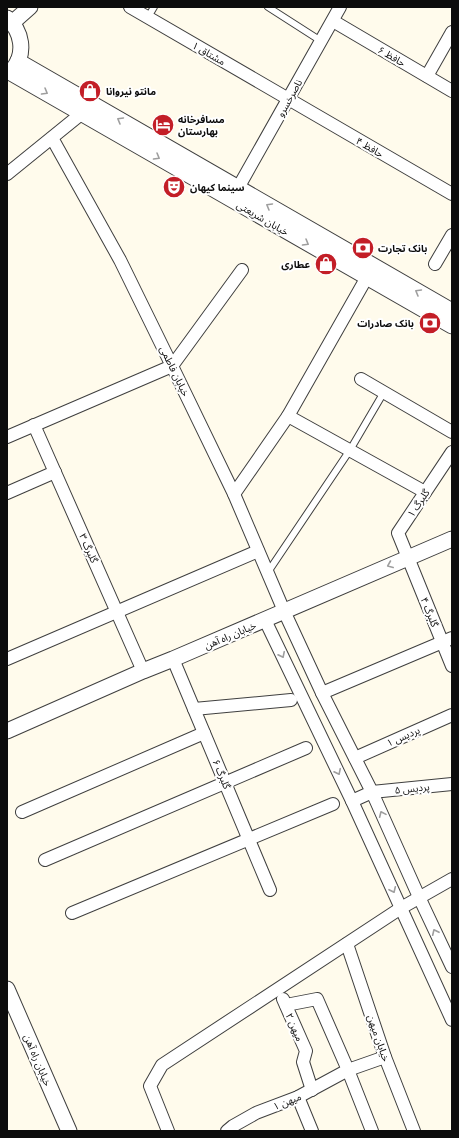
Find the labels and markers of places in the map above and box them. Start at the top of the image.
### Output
shop icon: مانتو نیروانا [77,78,103,104]
place label: مانتو نیروانا [106,85,156,98]
hotel icon: مسافرخانه بهارستان [150,112,176,138]
place label: مسافرخانه بهارستان [178,113,225,138]
theatre icon: سینما کیهان [161,174,187,200]
place label: سینما کیهان [190,181,244,194]
bank icon: بانک تجارت [350,235,376,261]
place label: بانک تجارت [378,242,427,255]
shop icon: عطاری [313,251,339,277]
place label: عطاری [281,258,310,271]
bank icon: بانک صادرات [417,310,443,336]
place label: بانک صادرات [357,317,414,330]

